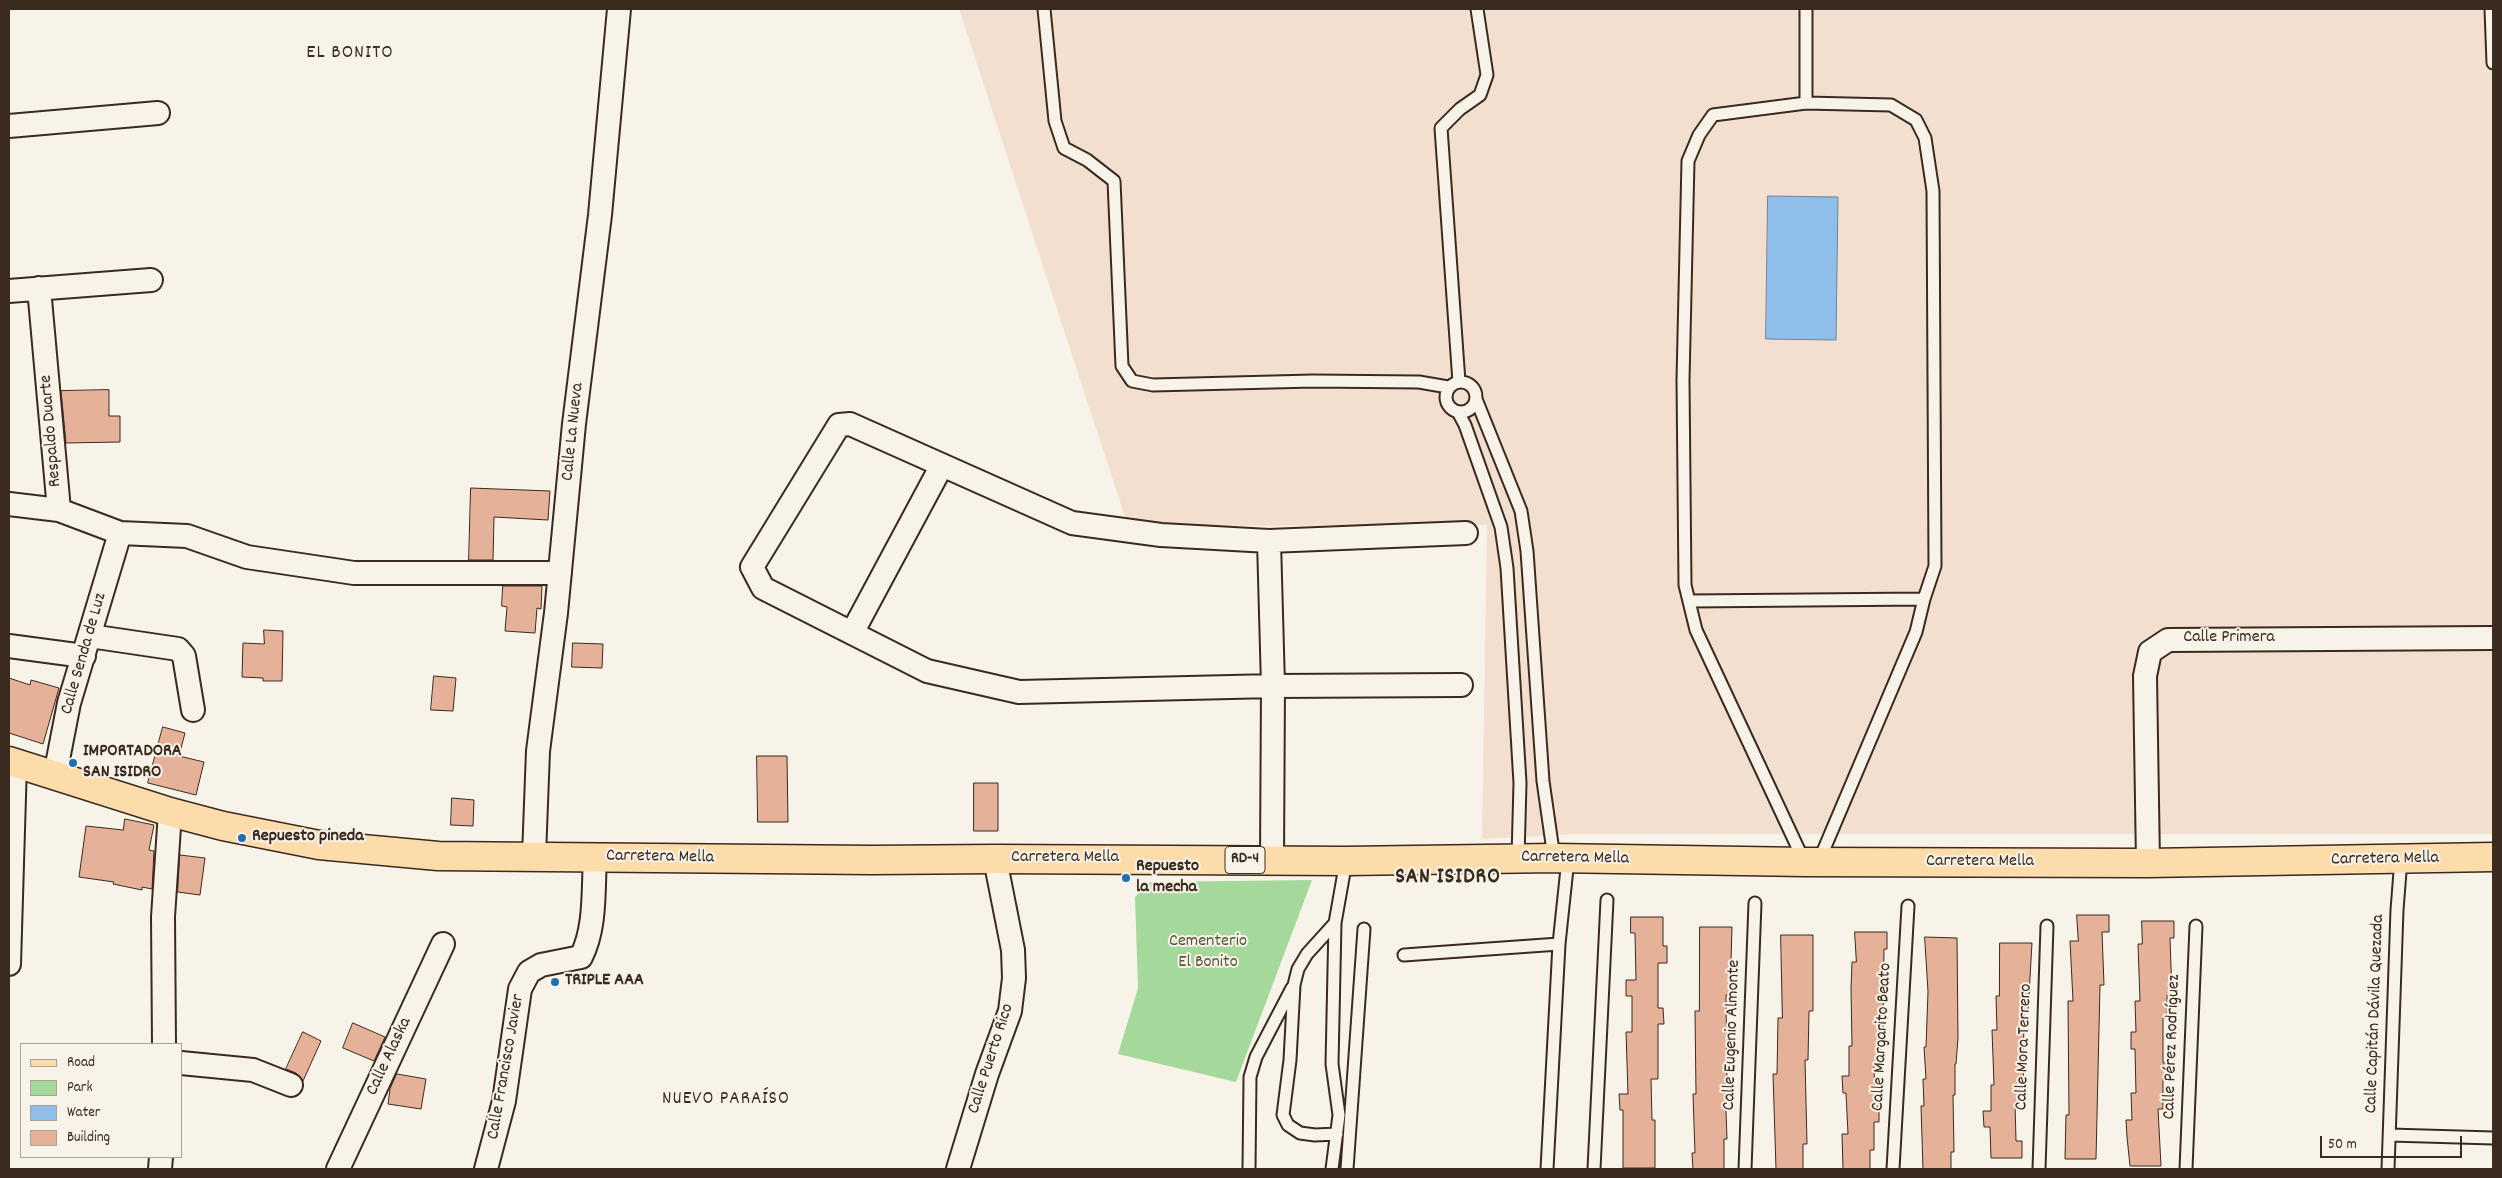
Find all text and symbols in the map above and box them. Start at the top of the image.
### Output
district label: EL BONITO [305,42,395,66]
street label: Respaldo Duarte [36,374,68,488]
street label: Calle La Nueva [558,382,590,482]
street label: Calle Senda de Luz [57,591,113,717]
street label: Calle Primera [2183,628,2275,650]
place label: IMPORTADORA SAN ISIDRO [83,742,182,784]
marker: IMPORTADORA SAN ISIDRO [67,757,79,769]
place label: Repuesto pineda [252,827,364,849]
marker: Repuesto pineda [236,832,248,844]
street label: Carretera Mella [606,846,714,870]
road number: RD-4 [1225,846,1265,874]
street label: Carretera Mella [1521,847,1629,871]
street label: Carretera Mella [1011,848,1119,870]
street label: Carretera Mella [2331,848,2439,872]
street label: Carretera Mella [1926,852,2034,874]
place label: Repuesto la mecha [1136,857,1199,900]
district label: SAN ISIDRO [1394,866,1502,892]
marker: Repuesto la mecha [1120,872,1132,884]
street label: Calle Capitán Dávila Quezada [2362,914,2390,1114]
park label: Cementerio El Bonito [1169,932,1247,974]
street label: Calle Eugenio Almonte [1720,959,1746,1111]
street label: Calle Margarito Beato [1868,962,1898,1112]
place label: TRIPLE AAA [565,971,644,993]
street label: Calle Pérez Rodríguez [2160,974,2186,1120]
marker: TRIPLE AAA [549,976,561,988]
street label: Calle Mora Terrero [2012,983,2038,1111]
street label: Calle Francisco Javier [484,993,530,1141]
street label: Calle Puerto Rico [964,1001,1020,1117]
street label: Calle Alaska [362,1014,418,1100]
legend [20,1043,182,1158]
text: Road [67,1052,95,1074]
text: Park [67,1077,93,1099]
district label: NUEVO PARAÍSO [660,1089,792,1111]
text: Water [67,1102,100,1124]
scale bar [2322,1126,2464,1158]
text: Building [67,1127,110,1149]
text: 50 m [2328,1134,2357,1156]

